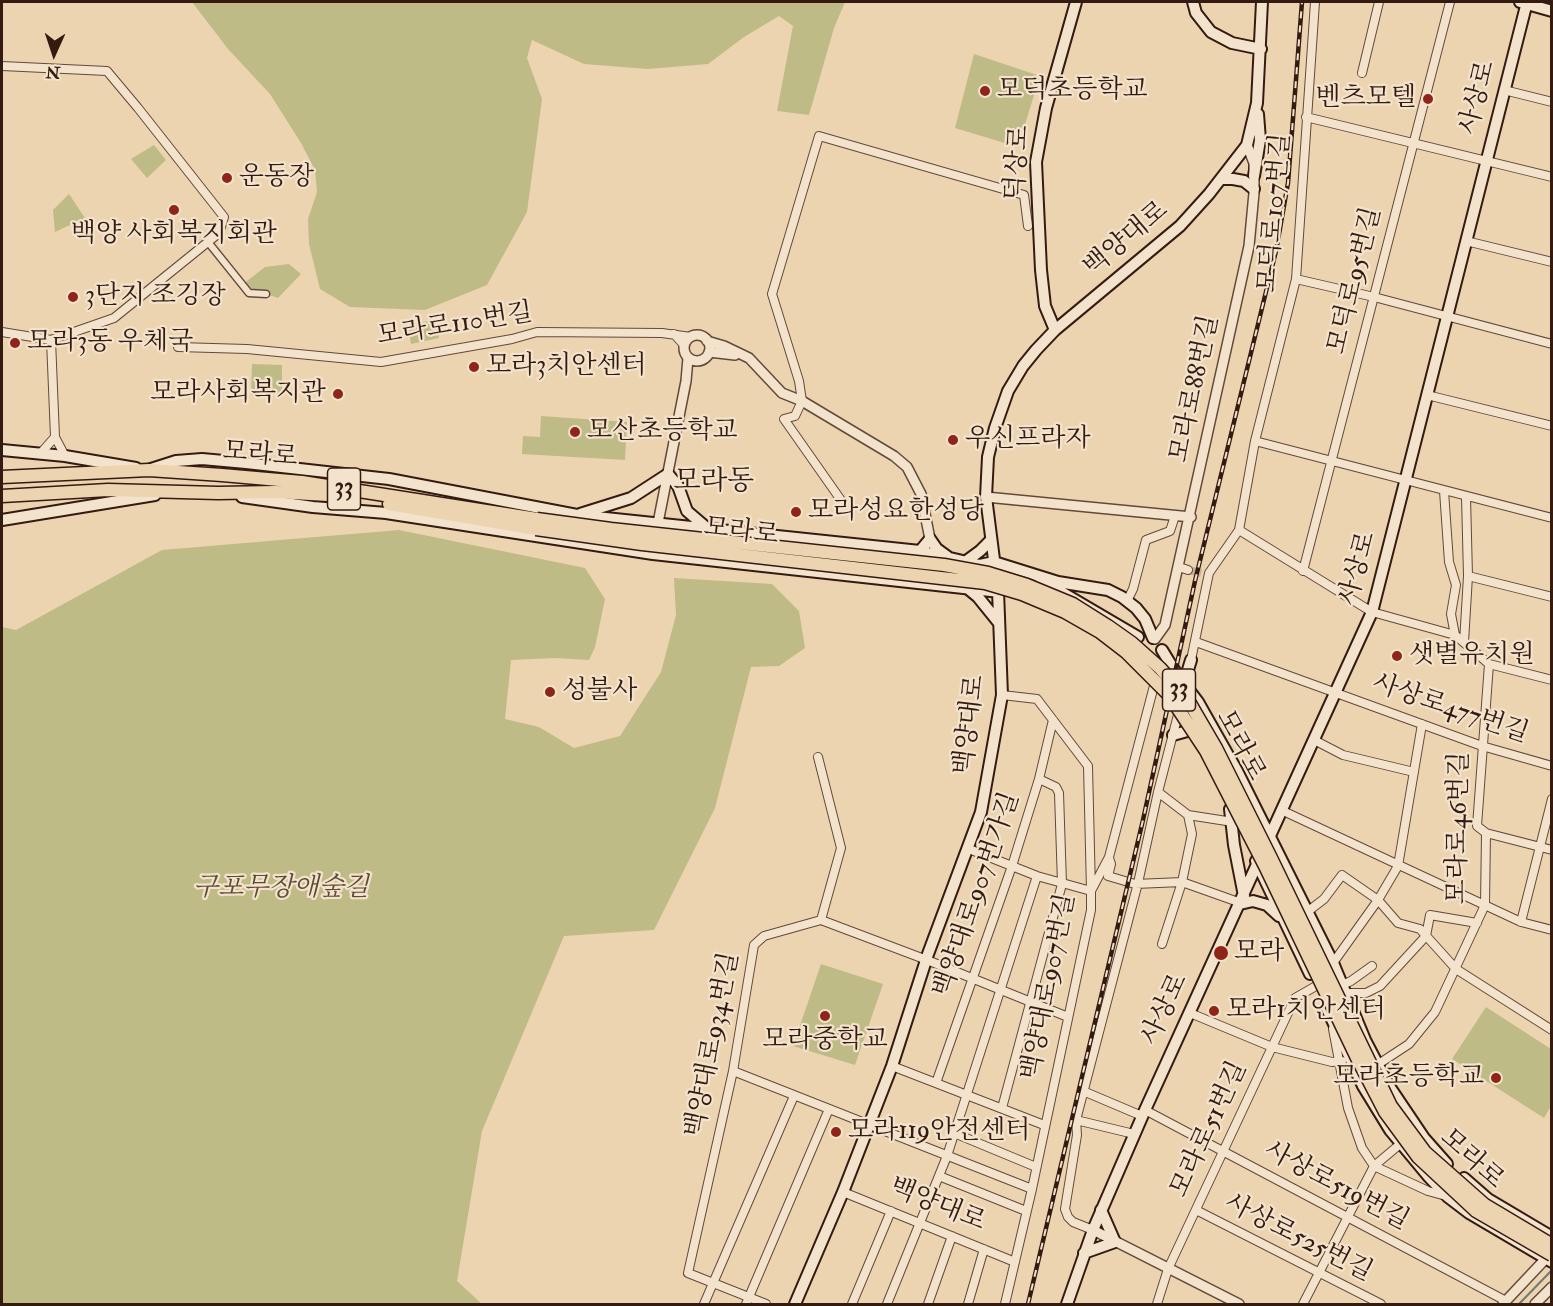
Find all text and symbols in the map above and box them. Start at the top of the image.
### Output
north arrow [24,24,84,84]
street label: 사상로 [1455,58,1503,138]
text: N [45,62,61,82]
place label: 모덕초등학교 [997,75,1148,107]
place label: 벤츠모텔 [1316,83,1416,115]
marker: 모덕초등학교 [978,84,992,98]
marker: 벤츠모텔 [1421,92,1435,106]
street label: 덕상로 [1001,124,1037,202]
street label: 모덕로107번길 [1253,132,1299,294]
place label: 운동장 [239,162,314,194]
marker: 운동장 [220,171,234,185]
street label: 백양대로 [1078,196,1176,284]
marker: 백양 사회복지회관 [167,203,181,217]
street label: 모덕로95번길 [1323,204,1389,358]
place label: 백양 사회복지회관 [71,219,277,251]
place label: 3단지 조깅장 [85,281,226,313]
marker: 3단지 조깅장 [66,290,80,304]
street label: 모라로110번길 [375,298,535,354]
street label: 모라로88번길 [1165,312,1227,466]
place label: 모라3동 우체국 [27,327,193,359]
marker: 모라3동 우체국 [8,336,22,350]
place label: 모라3치안센터 [486,351,647,383]
marker: 모라3치안센터 [467,360,481,374]
place label: 모라사회복지관 [150,378,326,410]
marker: 모라사회복지관 [331,387,345,401]
place label: 모산초등학교 [587,416,738,448]
place label: 우신프라자 [965,424,1091,456]
marker: 모산초등학교 [568,425,582,439]
marker: 우신프라자 [946,433,960,447]
street label: 모라로 [221,437,299,475]
district label: 모라동 [673,466,755,500]
road number: 33 [328,468,360,510]
place label: 모라성요한성당 [808,496,984,528]
marker: 모라성요한성당 [789,505,803,519]
street label: 모라로 [702,513,780,553]
street label: 사상로 [1334,529,1384,609]
place label: 샛별유치원 [1409,640,1535,672]
marker: 샛별유치원 [1390,649,1404,663]
road number: 33 [1162,669,1196,711]
street label: 사상로477번길 [1368,669,1532,751]
street label: 백양대로 [949,673,993,777]
place label: 성불사 [562,676,637,708]
marker: 성불사 [543,685,557,699]
street label: 모라로 [1208,705,1270,787]
street label: 모라로46번길 [1443,751,1477,905]
street label: 백양대로907번가길 [928,789,1028,1001]
park label: 구포무장애숲길 [193,873,369,905]
street label: 백양대로907번길 [1017,891,1083,1083]
place label: 모라 [1234,937,1284,969]
marker: 모라 [1212,944,1230,962]
street label: 백양대로934번길 [681,950,747,1140]
street label: 사상로 [1136,969,1196,1051]
place label: 모라1치안센터 [1226,995,1386,1027]
marker: 모라1치안센터 [1207,1004,1221,1018]
marker: 모라중학교 [818,1009,832,1023]
place label: 모라중학교 [762,1025,888,1057]
street label: 모라로51번길 [1165,1057,1255,1203]
place label: 모라초등학교 [1333,1062,1484,1094]
marker: 모라초등학교 [1489,1071,1503,1085]
place label: 모라119안전센터 [848,1116,1030,1148]
street label: 모라로 [1433,1123,1509,1197]
marker: 모라119안전센터 [829,1125,843,1139]
street label: 사상로519번길 [1258,1136,1414,1238]
street label: 백양대로 [885,1173,989,1239]
street label: 사상로525번길 [1219,1188,1377,1290]

